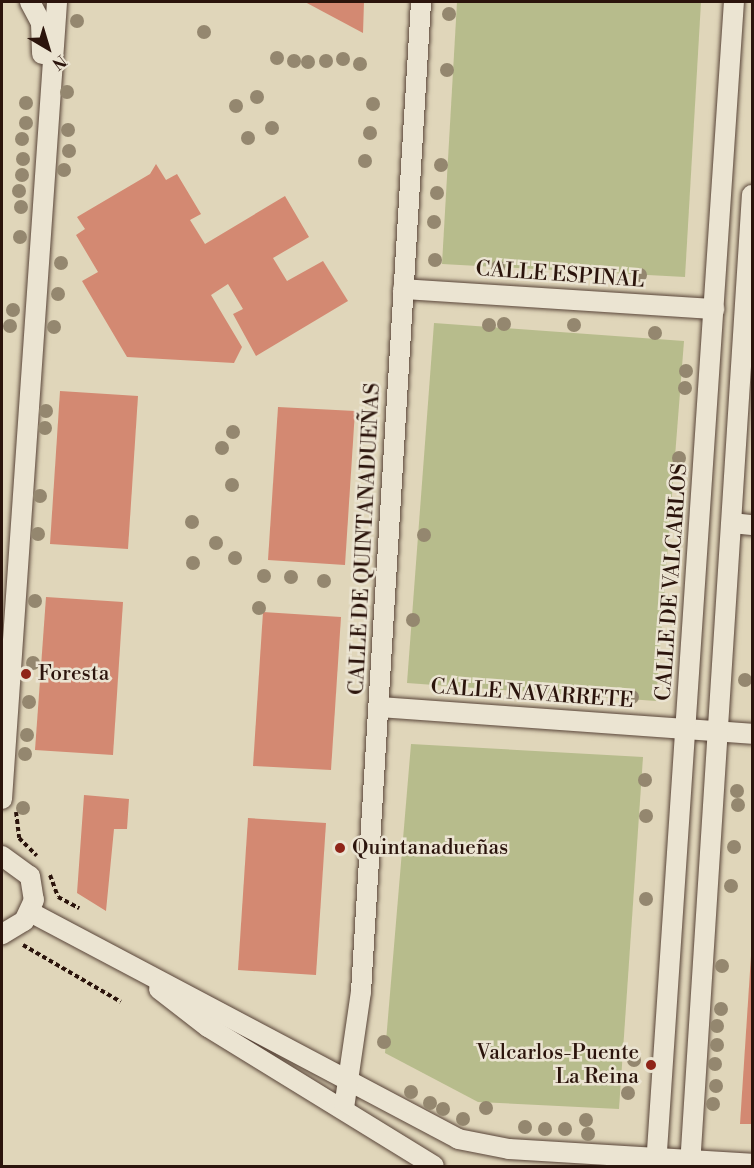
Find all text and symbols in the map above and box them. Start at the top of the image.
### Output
north arrow [18,18,78,78]
text: N [48,50,70,74]
street label: CALLE ESPINAL [475,257,645,293]
street label: CALLE DE QUINTANADUEÑAS [344,382,386,696]
street label: CALLE DE VALCARLOS [651,462,693,702]
place label: Foresta [38,661,109,687]
marker: Foresta [19,667,33,681]
street label: CALLE NAVARRETE [430,674,634,714]
place label: Quintanadueñas [352,835,508,861]
marker: Quintanadueñas [333,841,347,855]
place label: Valcarlos-Puente La Reina [476,1040,639,1090]
marker: Valcarlos-Puente La Reina [644,1058,658,1072]

